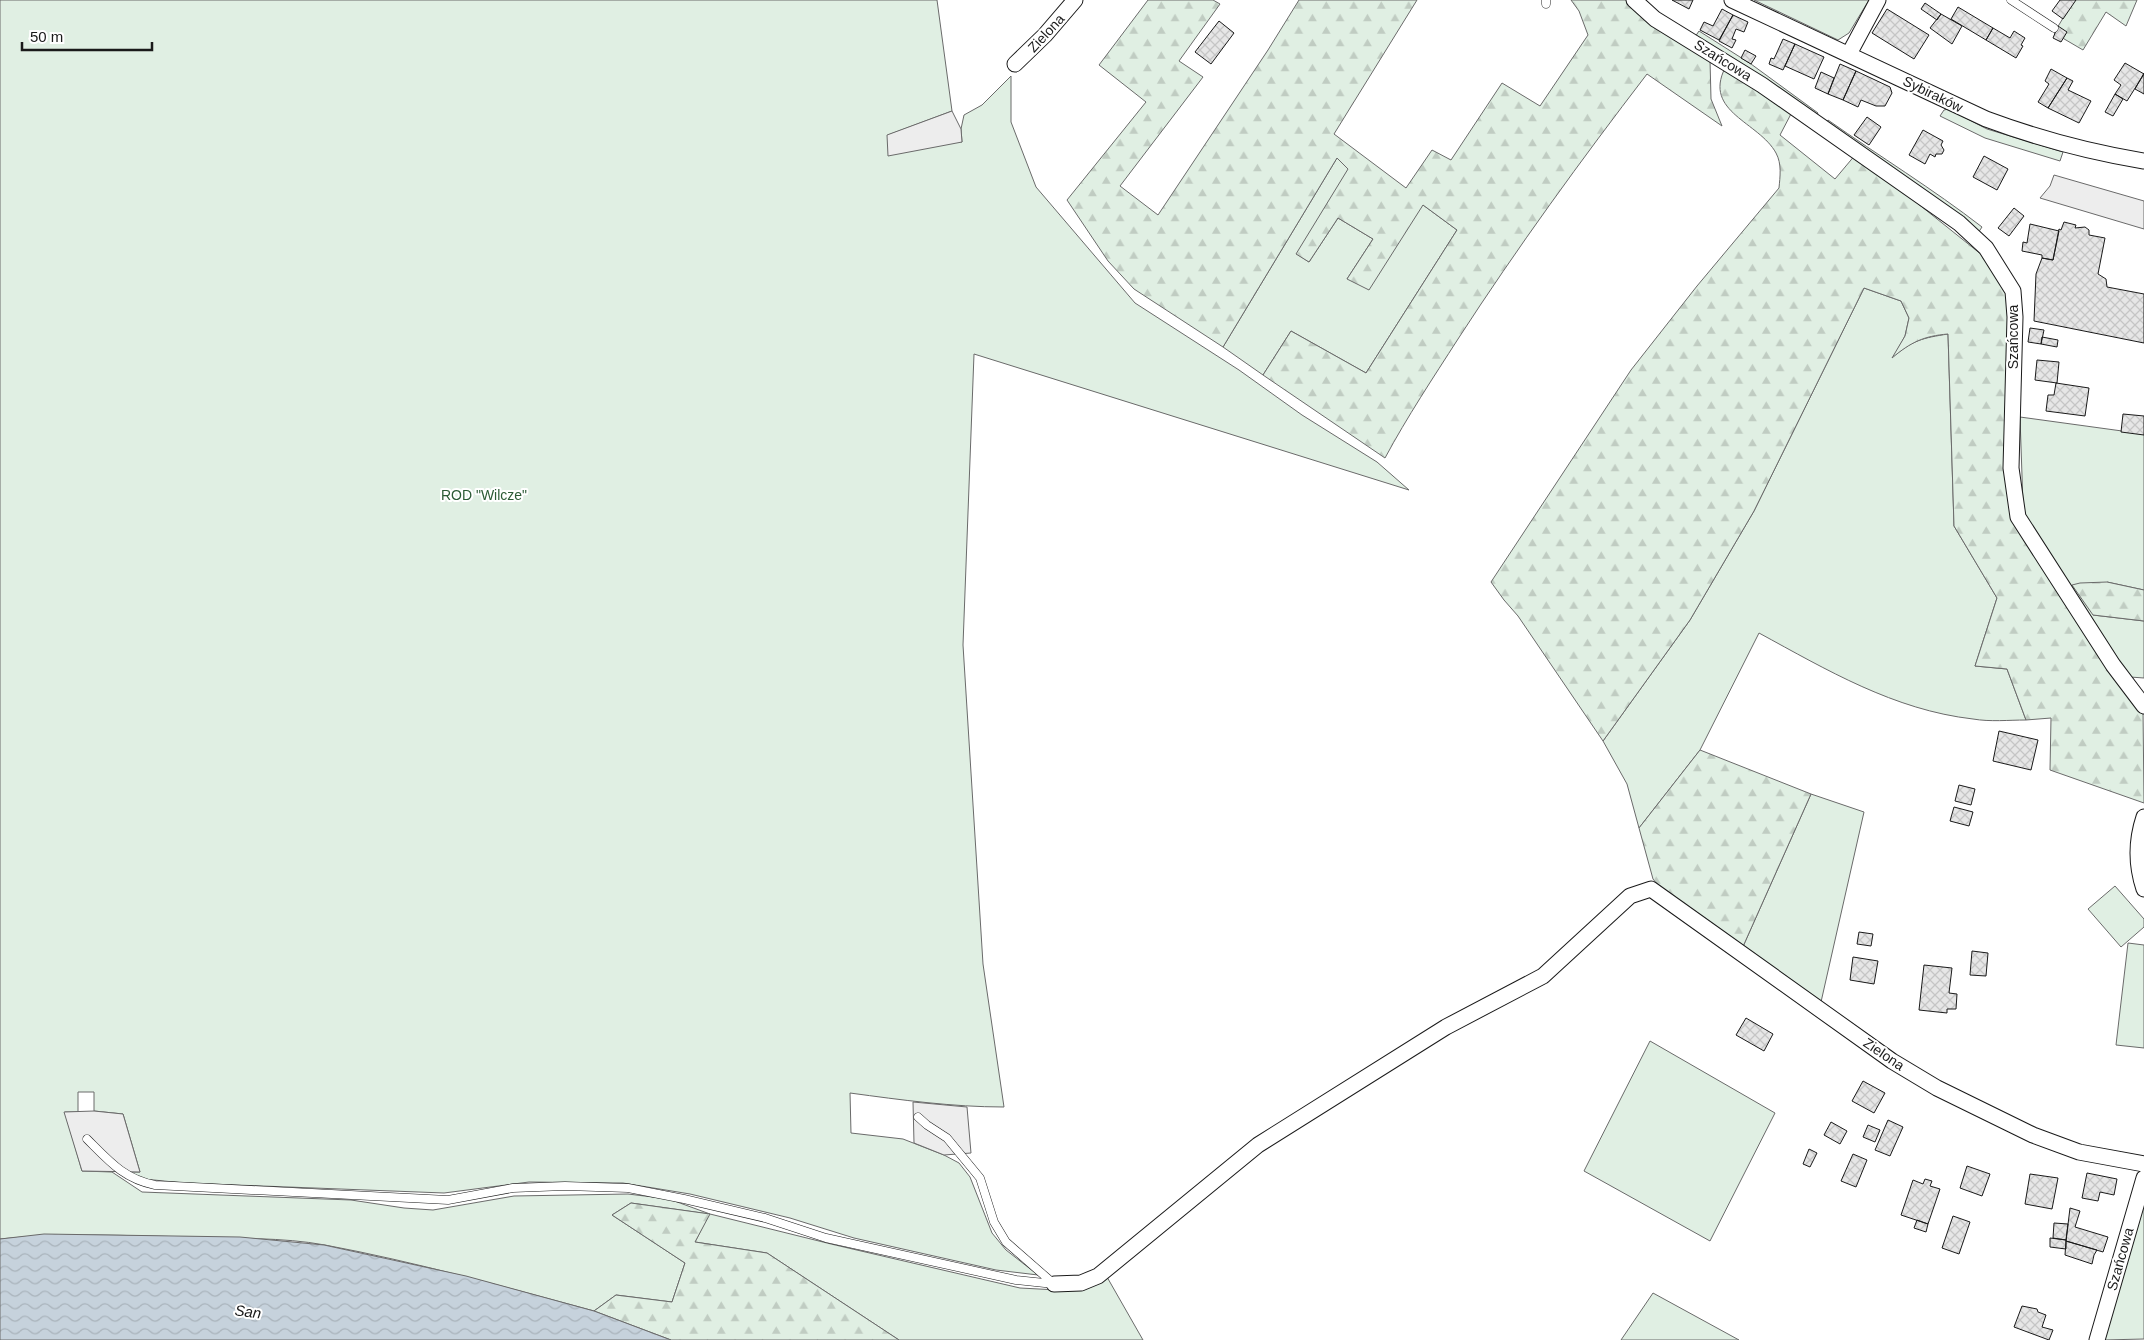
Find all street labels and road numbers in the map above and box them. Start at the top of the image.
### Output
street label: Zielona [1024,11,1068,55]
street label: Szańcowa [1691,36,1755,84]
street label: Sybiraków [1900,73,1966,116]
street label: Szańcowa [2005,304,2021,369]
street label: Zielona [1860,1035,1908,1074]
street label: Szańcowa [2103,1226,2137,1292]

